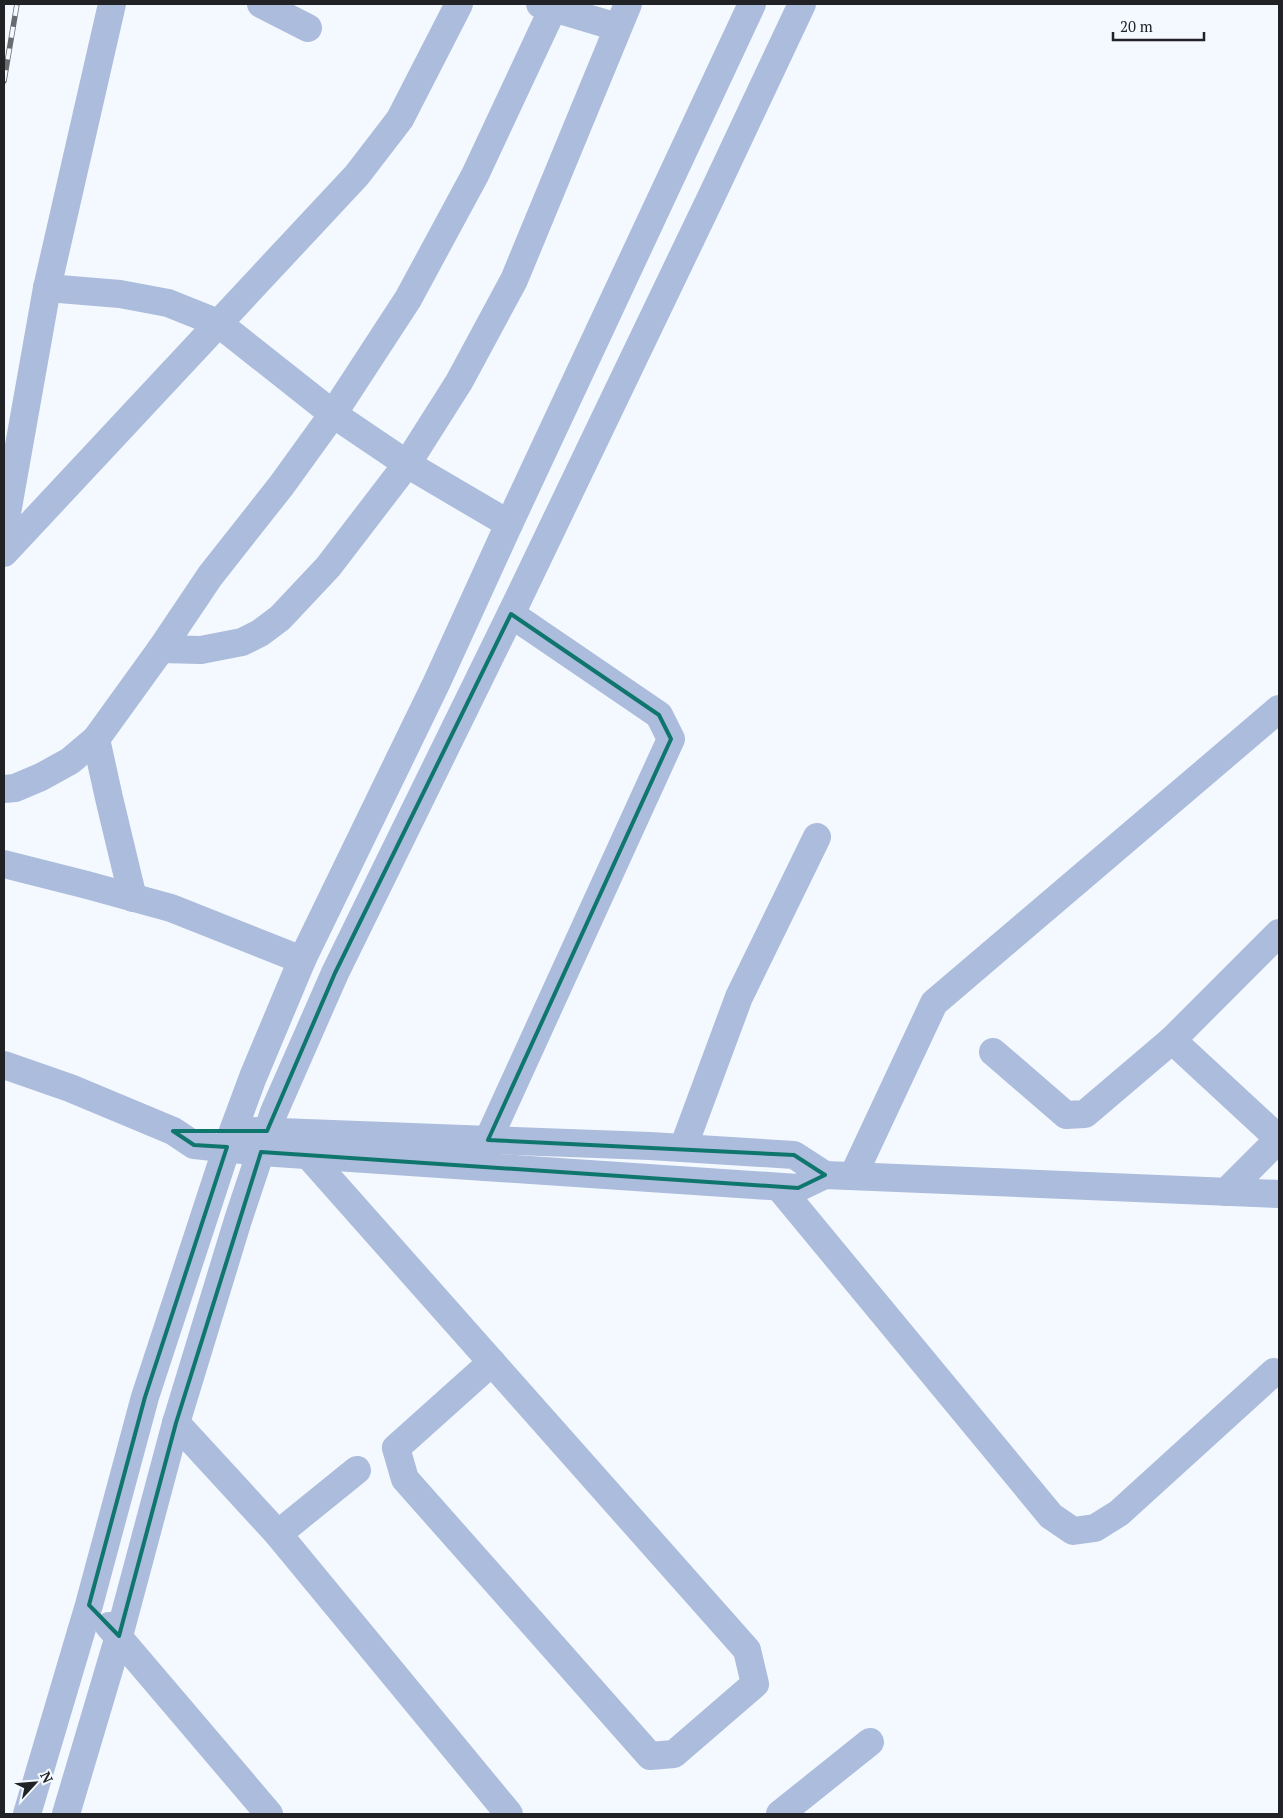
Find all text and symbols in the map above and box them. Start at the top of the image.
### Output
scale bar [1113,10,1204,42]
text: 20 m [1120,16,1153,36]
north arrow [10,1758,60,1808]
text: N [36,1768,58,1786]

